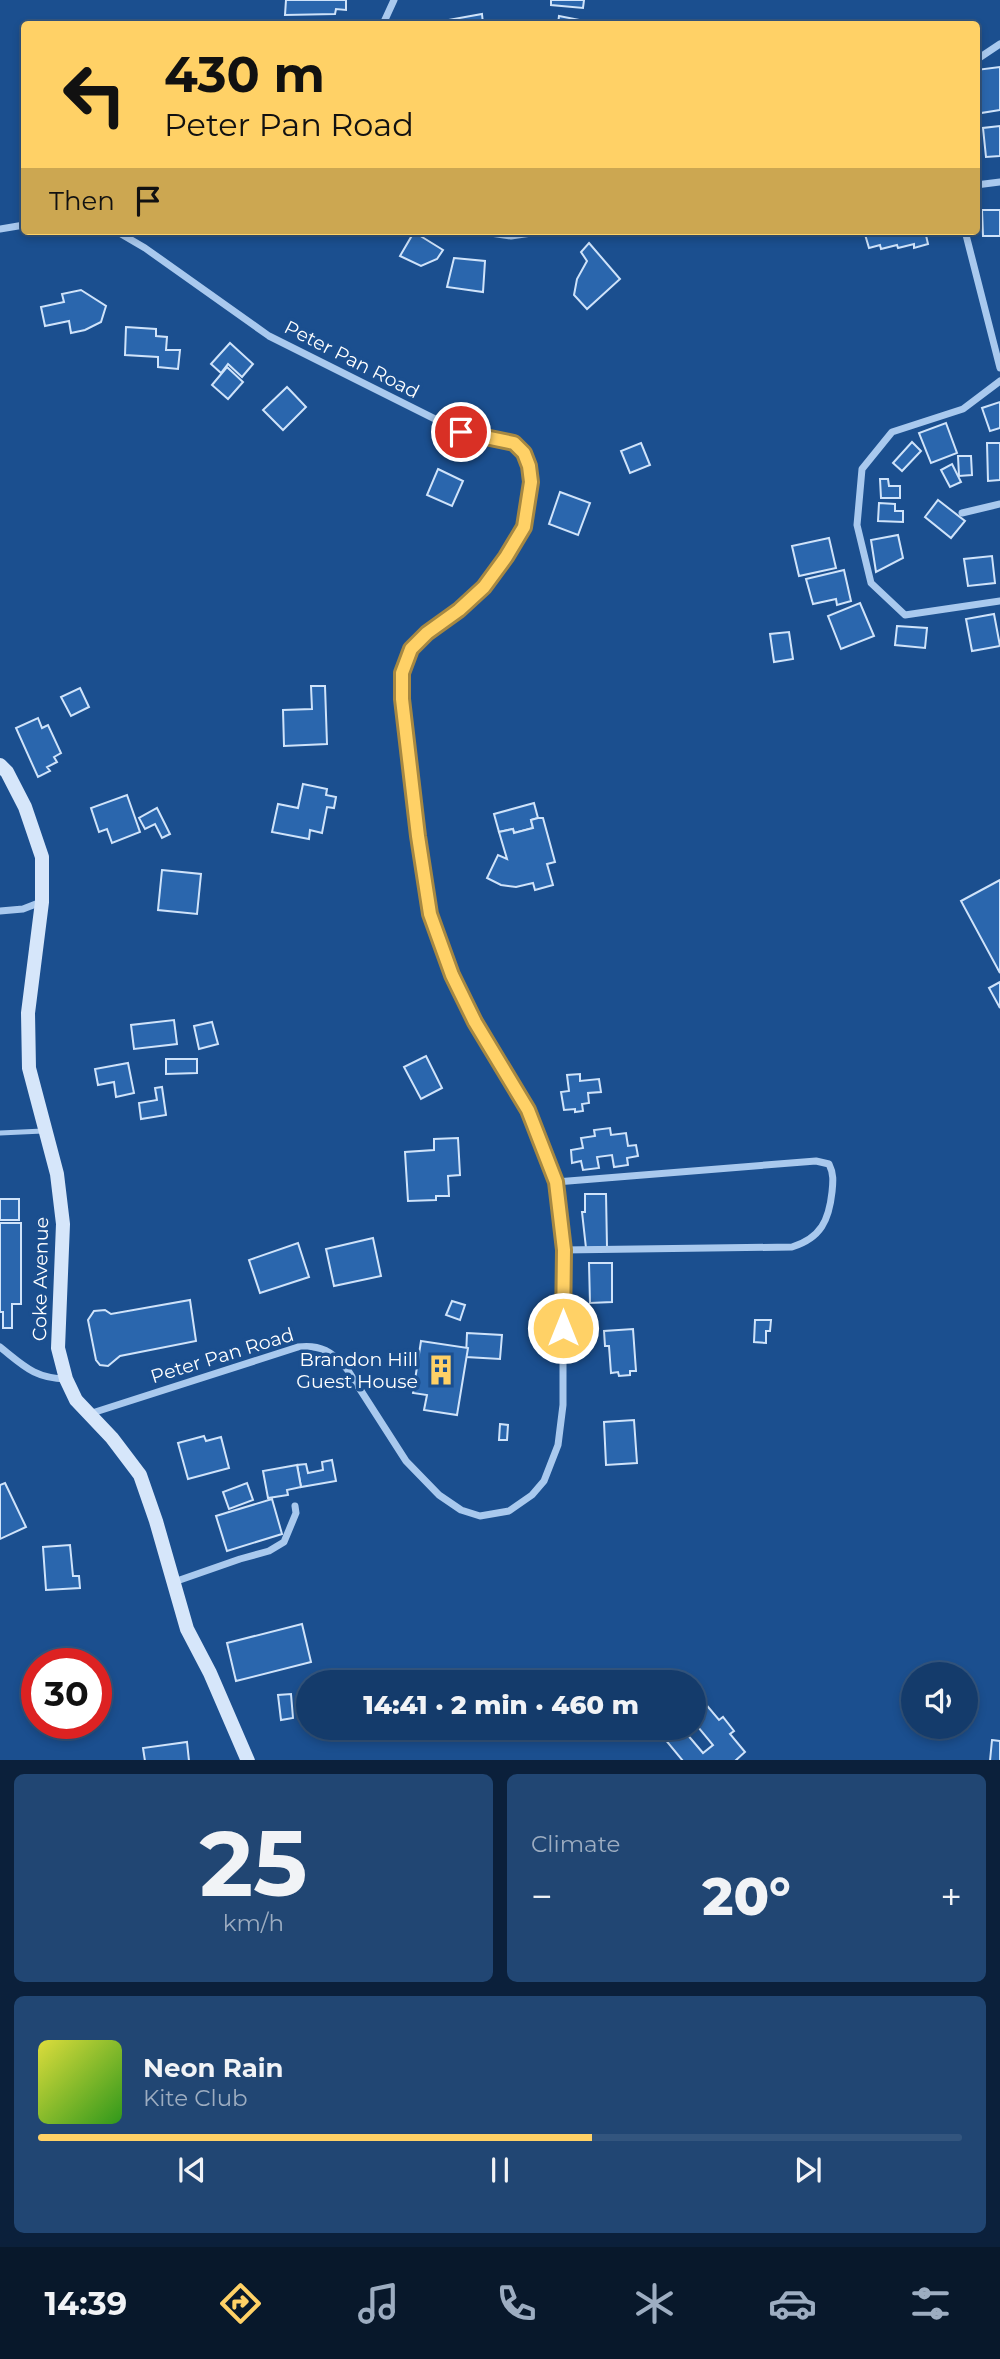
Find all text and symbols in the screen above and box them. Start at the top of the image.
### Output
text: 430 m [164,45,325,104]
icon: left [49,49,140,140]
text: Peter Pan Road [164,105,414,144]
icon: arrive [129,182,167,220]
text: Then [49,185,115,217]
street label: Peter Pan Road [280,316,423,403]
pin [431,402,491,462]
icon: arrive [442,413,480,451]
street label: Coke Avenue [28,1217,53,1341]
position arrow [526,1291,600,1365]
street label: Peter Pan Road [148,1323,296,1388]
place label: Brandon Hill Guest House [296,1348,418,1393]
building icon: Brandon Hill Guest House [424,1353,458,1387]
speed limit sign: 30 [21,1648,112,1739]
map controls [901,1662,978,1739]
button: sound [901,1662,978,1739]
text: 14:41 · 2 min · 460 m [363,1689,639,1721]
text: 25 [200,1808,307,1919]
text: Climate [531,1830,620,1858]
text: 20° [702,1865,791,1928]
text: − [531,1873,553,1920]
text: + [940,1873,962,1920]
text: km/h [223,1909,284,1937]
text: Neon Rain [143,2052,284,2084]
text: Kite Club [143,2084,248,2112]
icon: previous [173,2151,211,2189]
icon: pause [481,2151,519,2189]
icon: next [789,2151,827,2189]
icon: directions [216,2279,265,2328]
icon: music [354,2279,403,2328]
icon: phone [492,2279,541,2328]
icon: climate [630,2279,679,2328]
icon: car [768,2279,817,2328]
icon: filters [906,2279,955,2328]
text: 14:39 [45,2284,127,2323]

